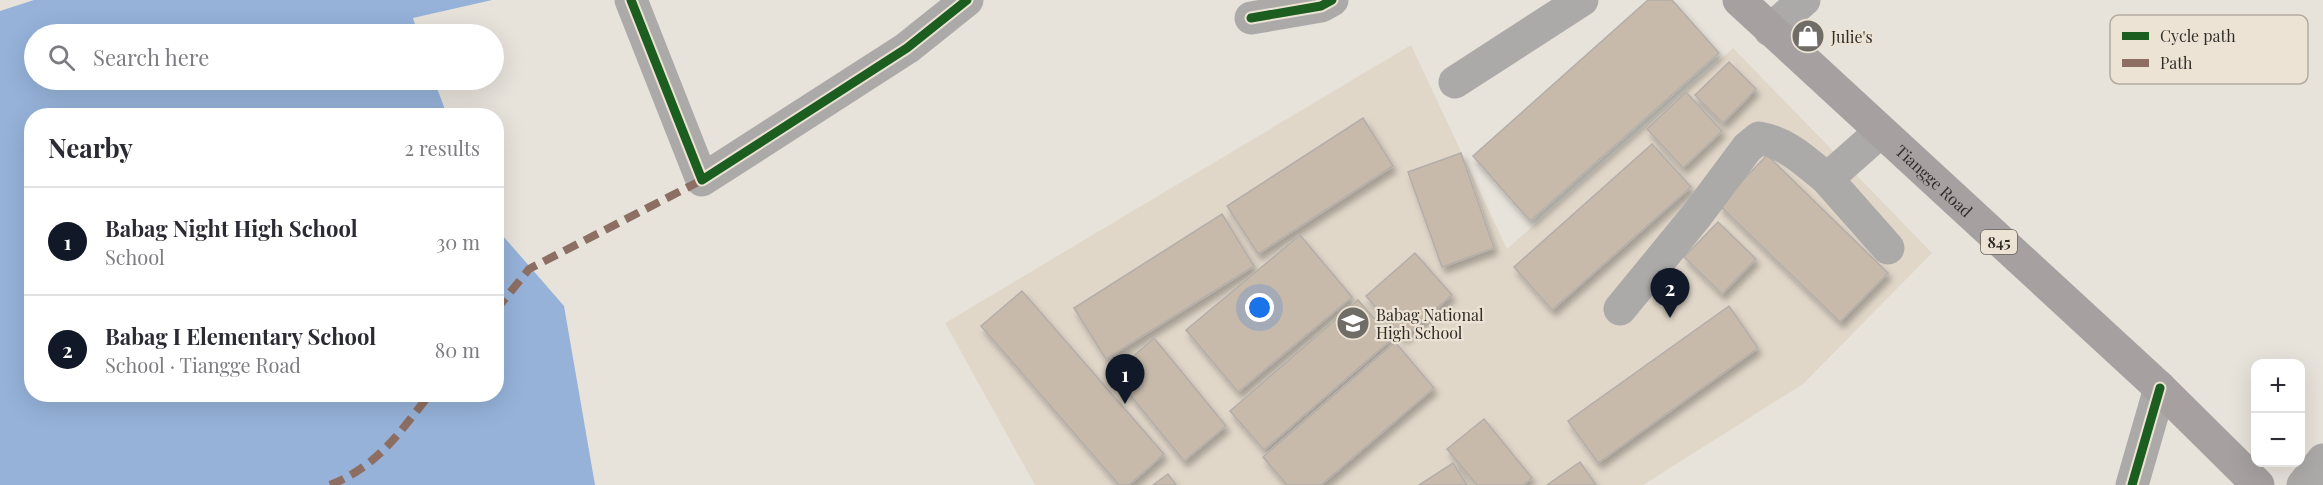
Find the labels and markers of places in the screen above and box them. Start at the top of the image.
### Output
shop icon: Julie's [1790,18,1826,54]
place label: Julie's [1830,26,1873,47]
pin: 2 [1650,268,1690,318]
place label: Babag National High School [1376,304,1484,343]
school or university icon: Babag National High School [1335,305,1371,341]
pin: 1 [1106,354,1144,404]

